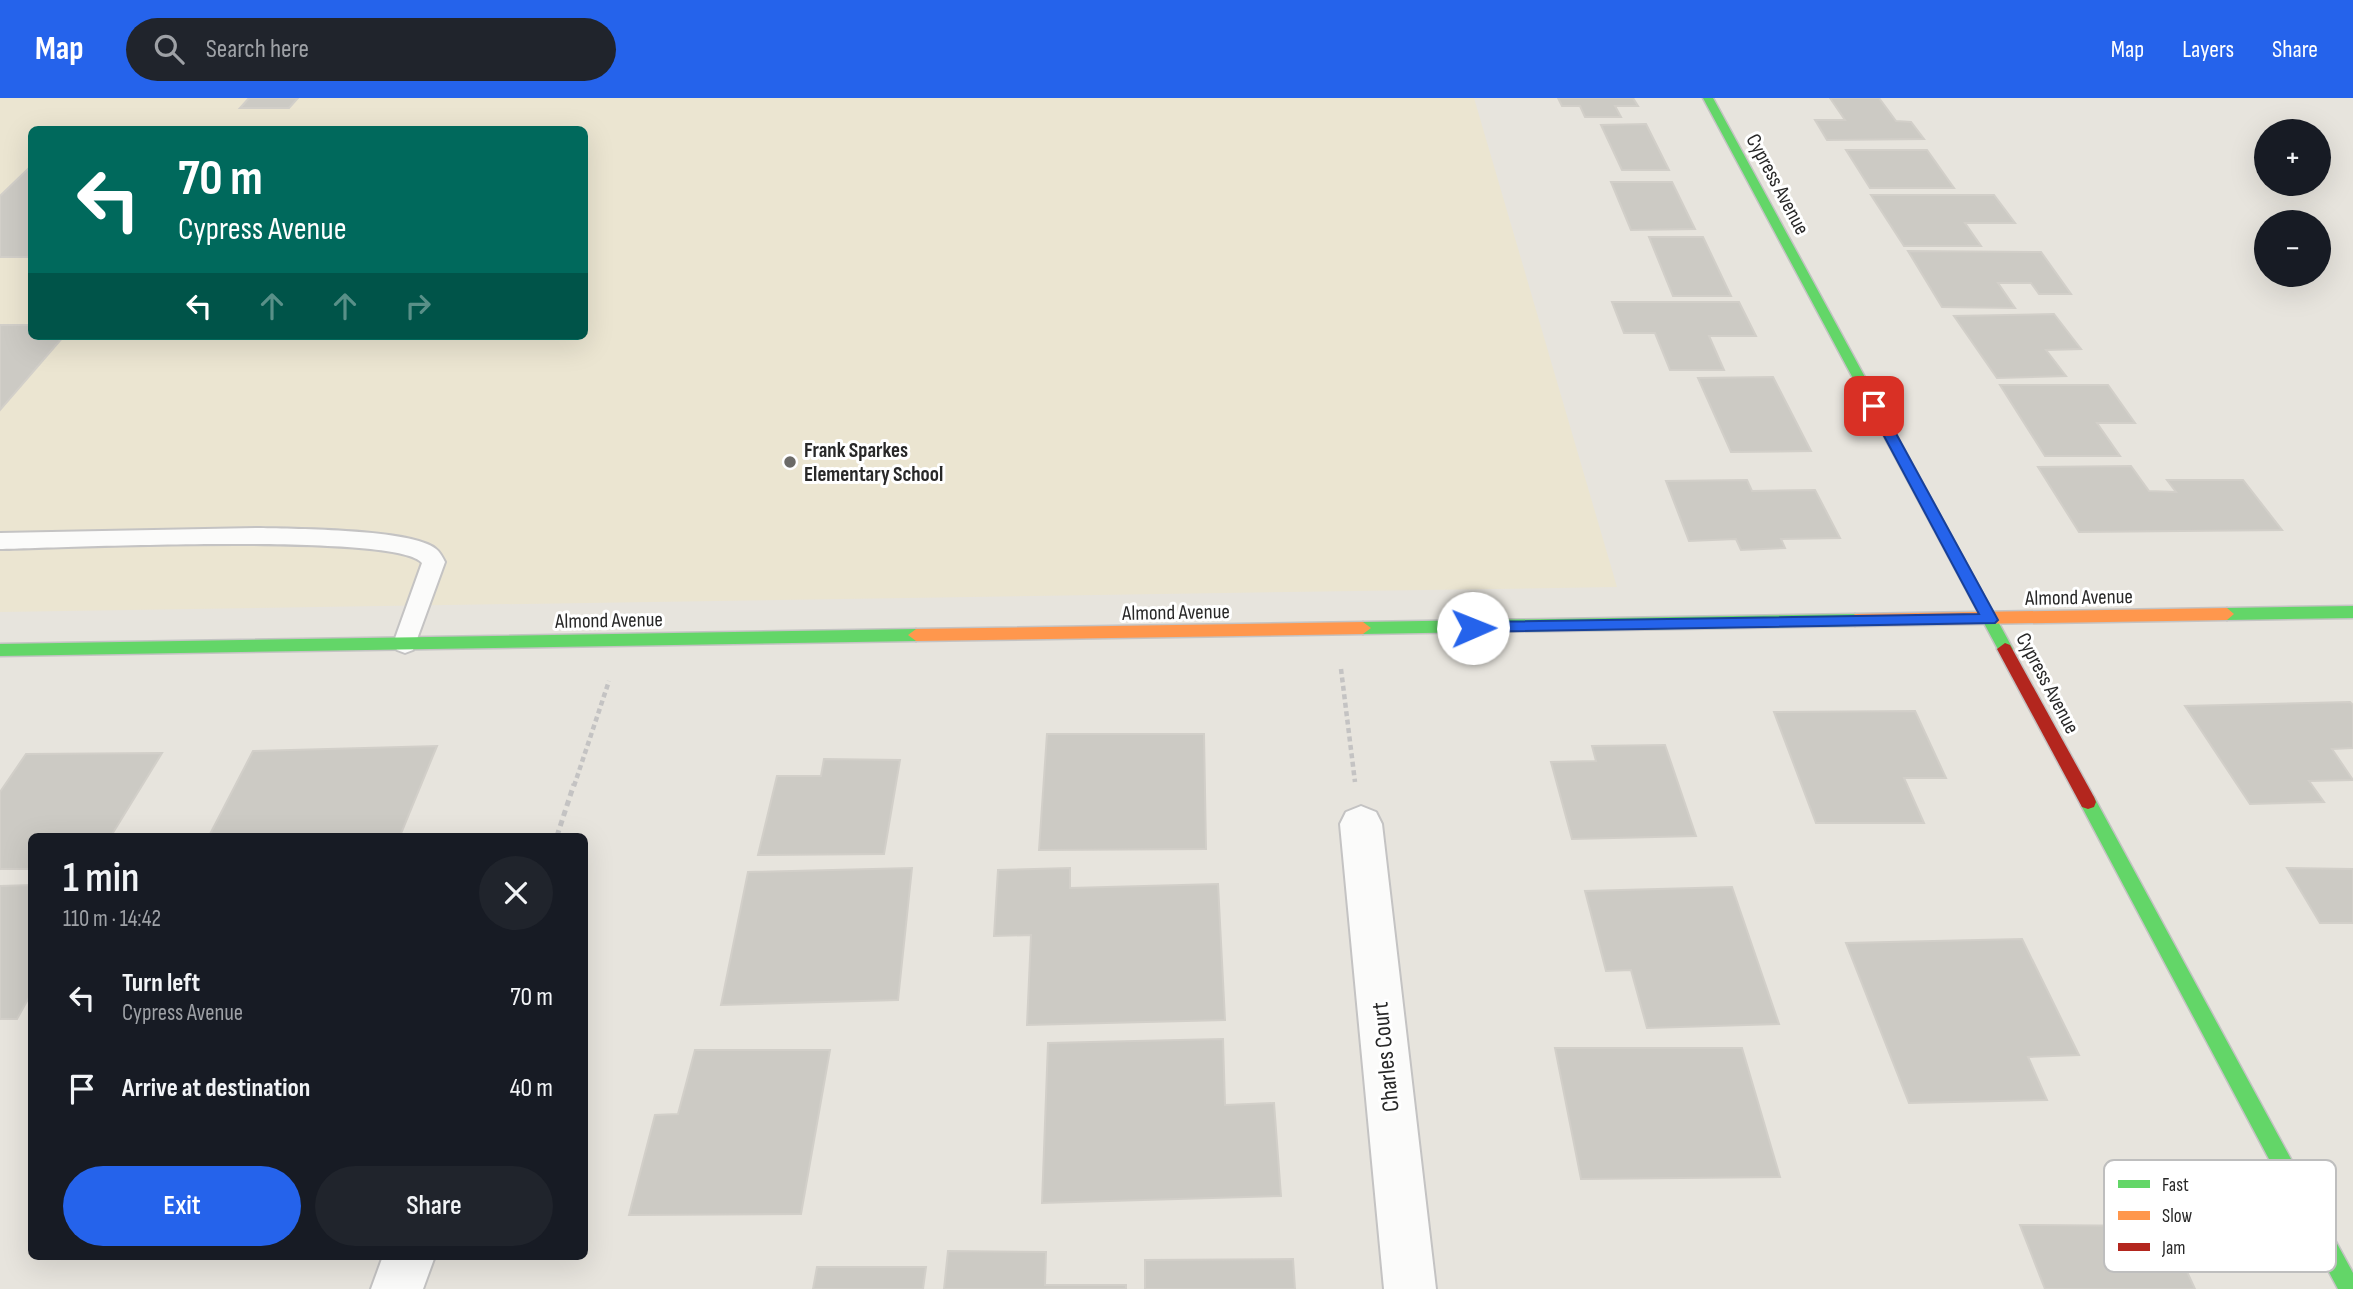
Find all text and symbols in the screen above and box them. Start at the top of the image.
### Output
search box [126,18,616,81]
text: Map [35,29,84,69]
icon: search [150,30,188,68]
text: Search here [206,34,309,65]
text: Map [2111,35,2144,64]
text: Layers [2182,35,2234,64]
text: Share [2272,35,2318,64]
map controls [2254,119,2331,287]
button: + [2254,119,2331,196]
street label: Cypress Avenue [1741,130,1815,239]
text: 70 m [178,150,263,209]
icon: left [63,154,154,245]
text: Cypress Avenue [178,210,347,249]
button: − [2254,210,2331,287]
icon: left [180,287,218,325]
icon: ahead [253,287,291,325]
icon: ahead [326,287,364,325]
icon: right [399,287,437,325]
pin [1844,376,1904,436]
icon: arrive [1855,387,1893,425]
place label: Frank Sparkes Elementary School [804,438,943,487]
marker: Frank Sparkes Elementary School [782,454,798,470]
street label: Almond Avenue [2024,584,2133,611]
position arrow [1436,591,1510,665]
street label: Almond Avenue [1121,599,1230,626]
street label: Almond Avenue [554,607,663,634]
street label: Cypress Avenue [2011,629,2085,738]
text: 1 min [63,853,139,904]
button: close [479,856,553,930]
text: 110 m · 14:42 [63,905,161,933]
text: Turn left [122,968,200,999]
icon: left [63,979,101,1017]
text: 70 m [510,982,553,1013]
text: Cypress Avenue [122,999,243,1027]
street label: Charles Court [1365,1000,1406,1113]
icon: arrive [63,1070,101,1108]
text: Arrive at destination [122,1073,310,1104]
text: 40 m [510,1073,553,1104]
legend [2104,1160,2336,1272]
button: Exit [63,1166,301,1246]
button: Share [315,1166,553,1246]
text: Fast [2162,1174,2189,1197]
text: Slow [2162,1205,2192,1228]
text: Jam [2161,1237,2185,1260]

